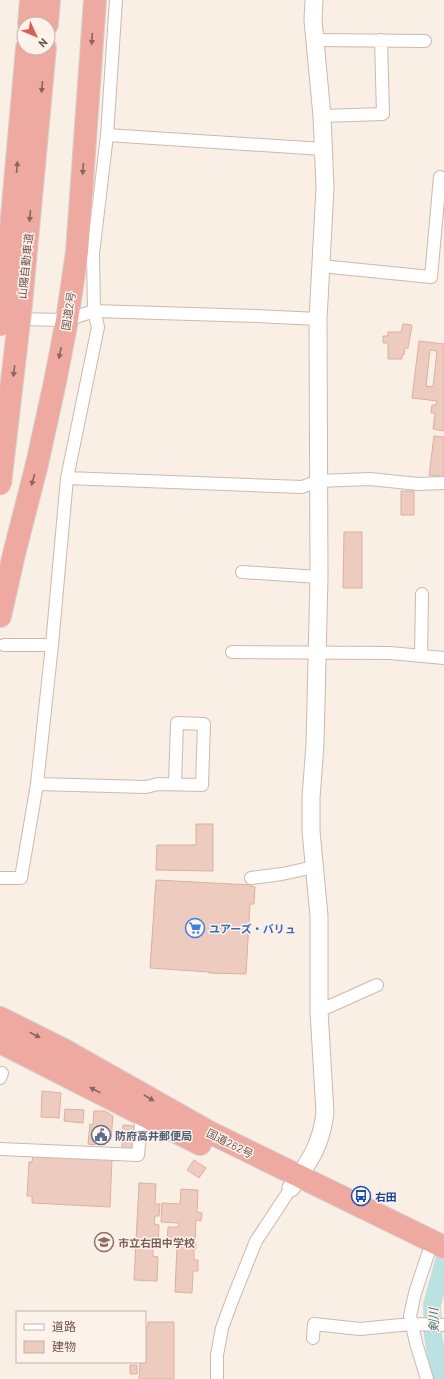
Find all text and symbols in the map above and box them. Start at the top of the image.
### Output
north arrow [16,16,56,56]
one-way arrow [89,33,96,45]
text: N [36,36,51,50]
one-way arrow [39,81,45,93]
one-way arrow [13,161,20,173]
one-way arrow [80,163,86,175]
one-way arrow [27,210,34,222]
street label: 山陽自動車道 [15,233,35,299]
street label: 国道2号 [59,291,77,331]
one-way arrow [57,347,63,359]
one-way arrow [11,365,17,377]
one-way arrow [30,474,36,486]
supermarket icon: ユアーズ・バリュ [184,917,206,939]
place label: ユアーズ・バリュ [209,922,296,935]
one-way arrow [29,1032,41,1038]
one-way arrow [90,1086,101,1093]
one-way arrow [143,1095,154,1102]
public building icon: 防府高井郵便局 [90,1124,112,1146]
street label: 国道262号 [205,1126,255,1160]
place label: 防府高井郵便局 [115,1129,192,1142]
bus stop icon: 右田 [350,1185,372,1207]
place label: 右田 [375,1190,397,1203]
school or university icon: 市立右田中学校 [93,1231,115,1253]
place label: 市立右田中学校 [118,1236,195,1249]
water label: 剣川 [426,1306,440,1332]
legend [16,1311,146,1363]
text: 道路 [52,1319,76,1333]
text: 建物 [52,1339,76,1353]

